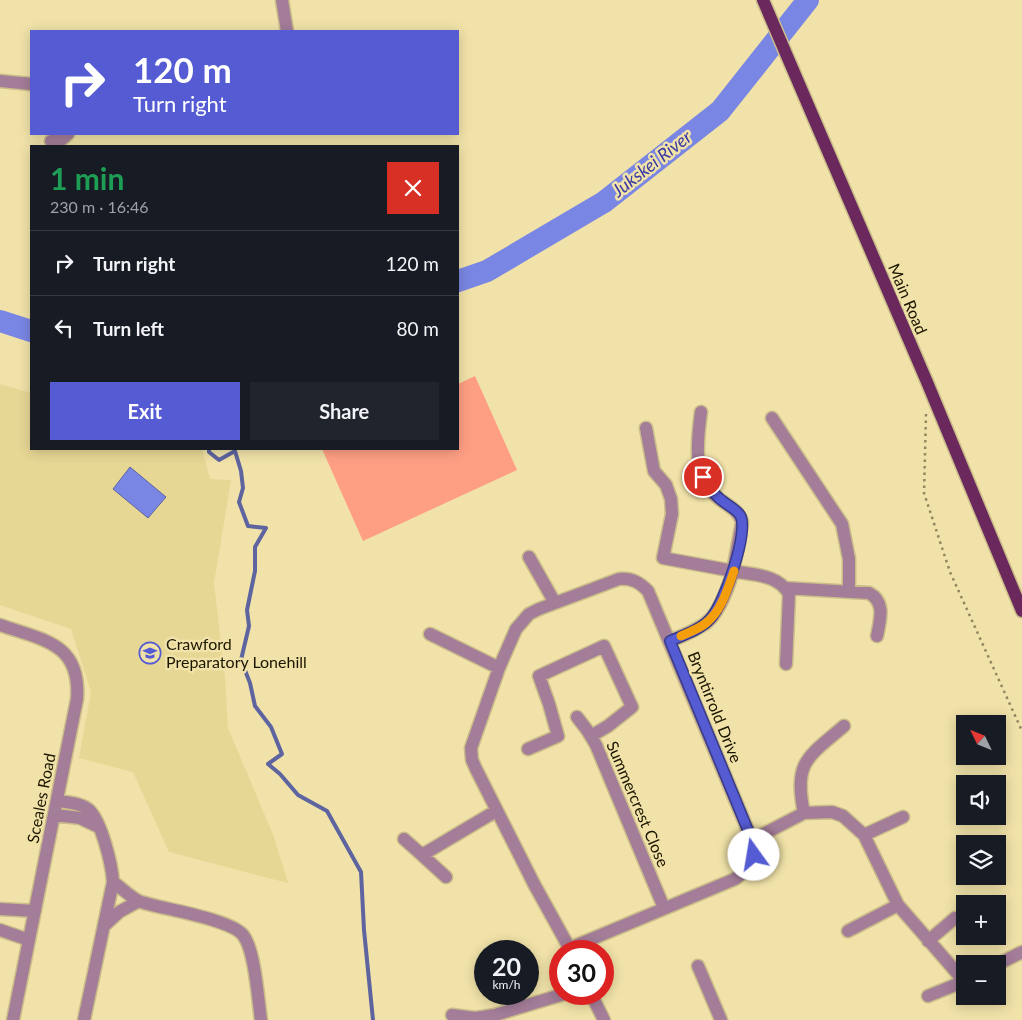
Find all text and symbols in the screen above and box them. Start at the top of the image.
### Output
text: 120 m [133,48,232,90]
icon: right [50,50,115,115]
text: Turn right [133,90,227,117]
water label: Jukskei River [606,125,696,202]
text: 1 min [50,160,124,196]
button: close [387,162,439,214]
text: 230 m · 16:46 [50,197,149,216]
icon: right [50,249,78,277]
text: Turn right [93,252,175,275]
text: 120 m [385,252,439,275]
street label: Main Road [885,261,932,337]
icon: left [50,314,78,342]
text: Turn left [93,317,164,340]
text: 80 m [396,317,439,340]
button: Exit [50,382,240,440]
button: Share [250,382,439,440]
pin [682,456,724,498]
icon: arrive [689,463,717,491]
place label: Crawford Preparatory Lonehill [166,634,307,671]
school or university icon: Crawford Preparatory Lonehill [138,641,162,665]
street label: Bryntirrold Drive [685,648,746,765]
north arrow [956,715,1006,765]
map controls [956,715,1006,1005]
street label: Summercrest Close [603,738,674,870]
street label: Sceales Road [22,751,59,845]
button: sound [956,775,1006,825]
position arrow [727,828,779,880]
button: layers [956,835,1006,885]
button: + [956,895,1006,945]
speed limit sign: 30 [549,940,614,1005]
text: 20 [492,951,521,981]
button: − [956,955,1006,1005]
text: km/h [492,977,521,992]

